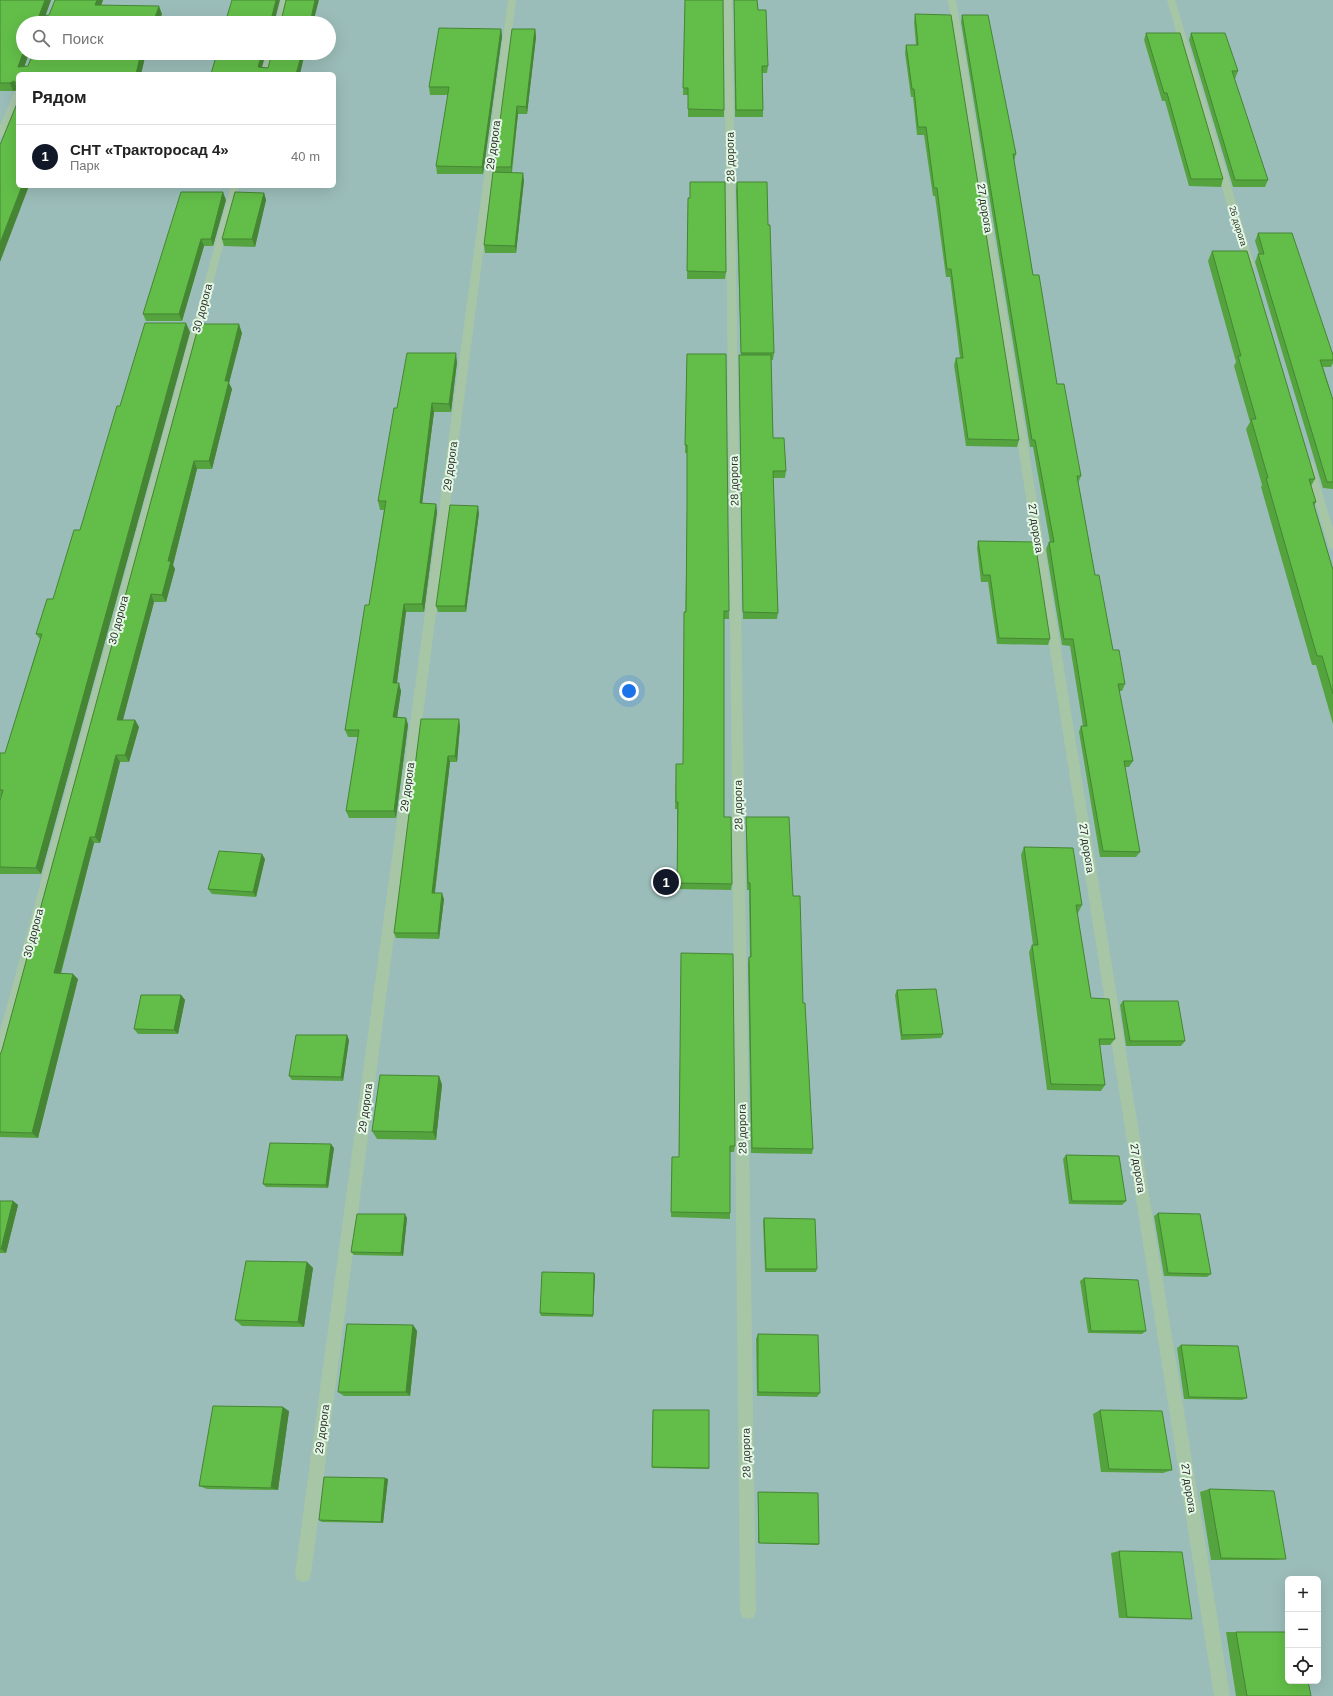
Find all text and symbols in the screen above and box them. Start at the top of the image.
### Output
search box [16,16,336,60]
icon: search [30,27,52,49]
text: Поиск [62,30,104,47]
text: Рядом [32,88,87,107]
street label: 29 дорога [484,119,503,171]
street label: 28 дорога [724,131,736,182]
text: СНТ «Тракторосад 4» [70,141,229,158]
text: 1 [41,149,49,164]
text: 40 m [291,149,320,164]
text: Парк [70,158,100,173]
street label: 27 дорога [975,182,995,234]
street label: 26 дорога [1227,205,1249,247]
street label: 30 дорога [190,281,214,334]
street label: 29 дорога [441,440,460,492]
street label: 28 дорога [728,455,740,506]
street label: 27 дорога [1026,502,1046,554]
street label: 30 дорога [106,593,130,646]
your location [619,681,639,701]
street label: 29 дорога [398,761,417,813]
street label: 28 дорога [732,779,744,830]
street label: 27 дорога [1077,822,1097,874]
pin: 1 [653,867,679,897]
street label: 30 дорога [21,906,45,959]
street label: 29 дорога [356,1082,375,1134]
street label: 28 дорога [736,1103,748,1154]
street label: 27 дорога [1128,1142,1148,1194]
street label: 29 дорога [313,1403,332,1455]
street label: 28 дорога [740,1427,752,1478]
street label: 27 дорога [1179,1462,1199,1514]
map controls [1285,1576,1321,1684]
button: + [1285,1576,1321,1612]
button: − [1285,1612,1321,1648]
button: locate [1285,1648,1321,1684]

